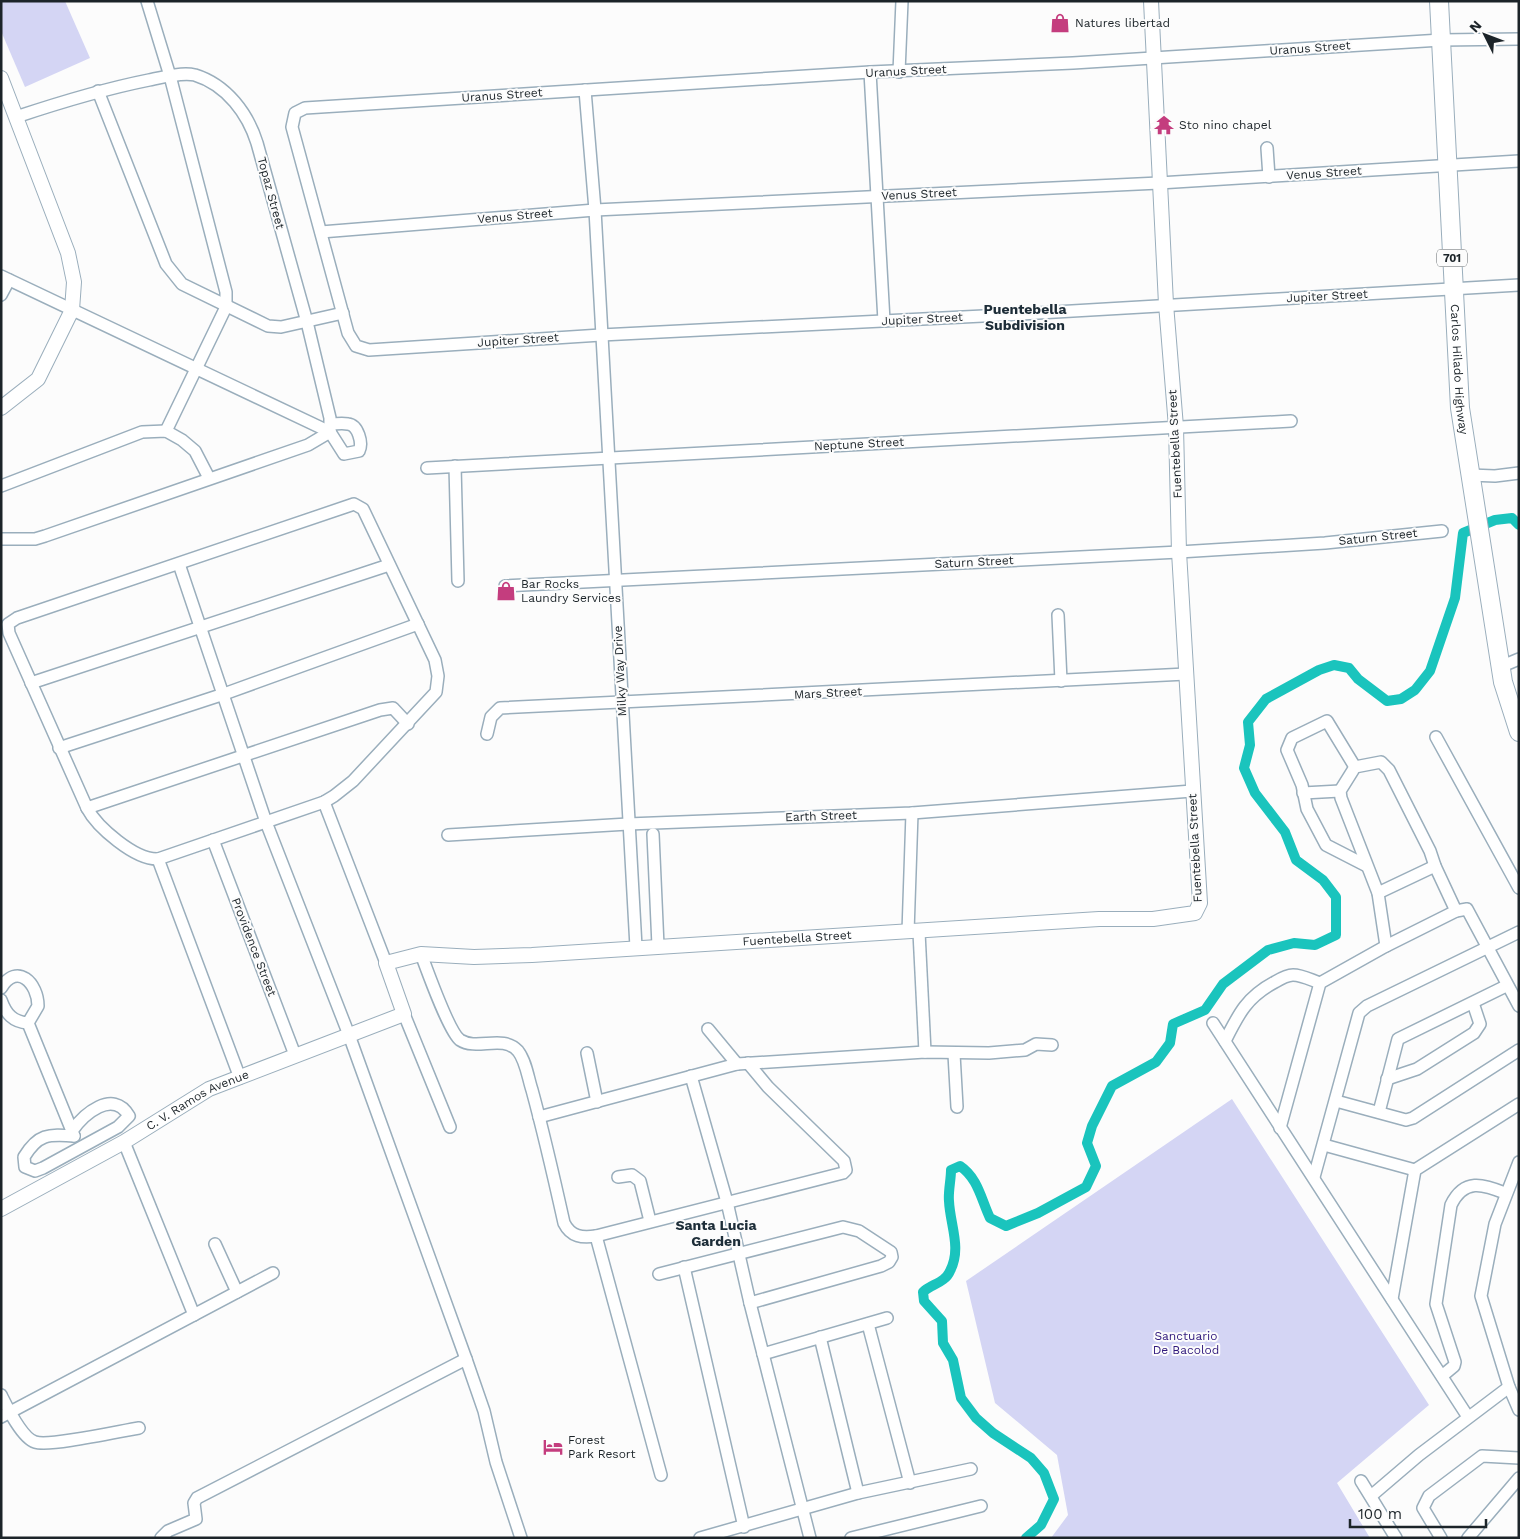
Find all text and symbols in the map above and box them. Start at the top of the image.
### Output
north arrow [1460,10,1510,60]
shop icon: Natures libertad [1049,12,1071,34]
place label: Natures libertad [1075,16,1170,30]
text: N [1466,17,1485,36]
street label: Uranus Street [1269,38,1351,58]
street label: Uranus Street [865,62,947,80]
street label: Uranus Street [461,85,543,105]
temple icon: Sto nino chapel [1153,114,1175,136]
place label: Sto nino chapel [1179,118,1272,132]
street label: Topaz Street [255,155,287,231]
street label: Venus Street [1286,163,1362,183]
street label: Venus Street [881,185,957,203]
street label: Venus Street [477,206,553,226]
road number: 701 [1437,250,1467,266]
street label: Jupiter Street [1286,287,1368,305]
district label: Puentebella Subdivision [983,301,1068,333]
street label: Carlos Hilado Highway [1448,304,1471,436]
street label: Jupiter Street [881,310,963,328]
street label: Jupiter Street [477,330,559,350]
street label: Fuentebella Street [1165,389,1185,499]
street label: Neptune Street [814,435,904,453]
street label: Saturn Street [1338,526,1418,548]
street label: Saturn Street [934,553,1014,571]
place label: Bar Rocks Laundry Services [521,577,621,605]
shop icon: Bar Rocks Laundry Services [495,580,517,602]
street label: Milky Way Drive [611,625,629,717]
street label: Mars Street [794,684,862,702]
street label: Fuentebella Street [1185,793,1205,903]
street label: Earth Street [785,808,857,824]
street label: Providence Street [229,896,279,998]
street label: Fuentebella Street [742,928,852,949]
street label: C. V. Ramos Avenue [144,1067,251,1133]
district label: Santa Lucia Garden [675,1217,757,1249]
park label: Sanctuario De Bacolod [1153,1329,1219,1357]
place label: Forest Park Resort [568,1433,635,1461]
hotel icon: Forest Park Resort [542,1436,564,1458]
scale bar [1350,1496,1486,1528]
text: 100 m [1358,1505,1402,1523]

